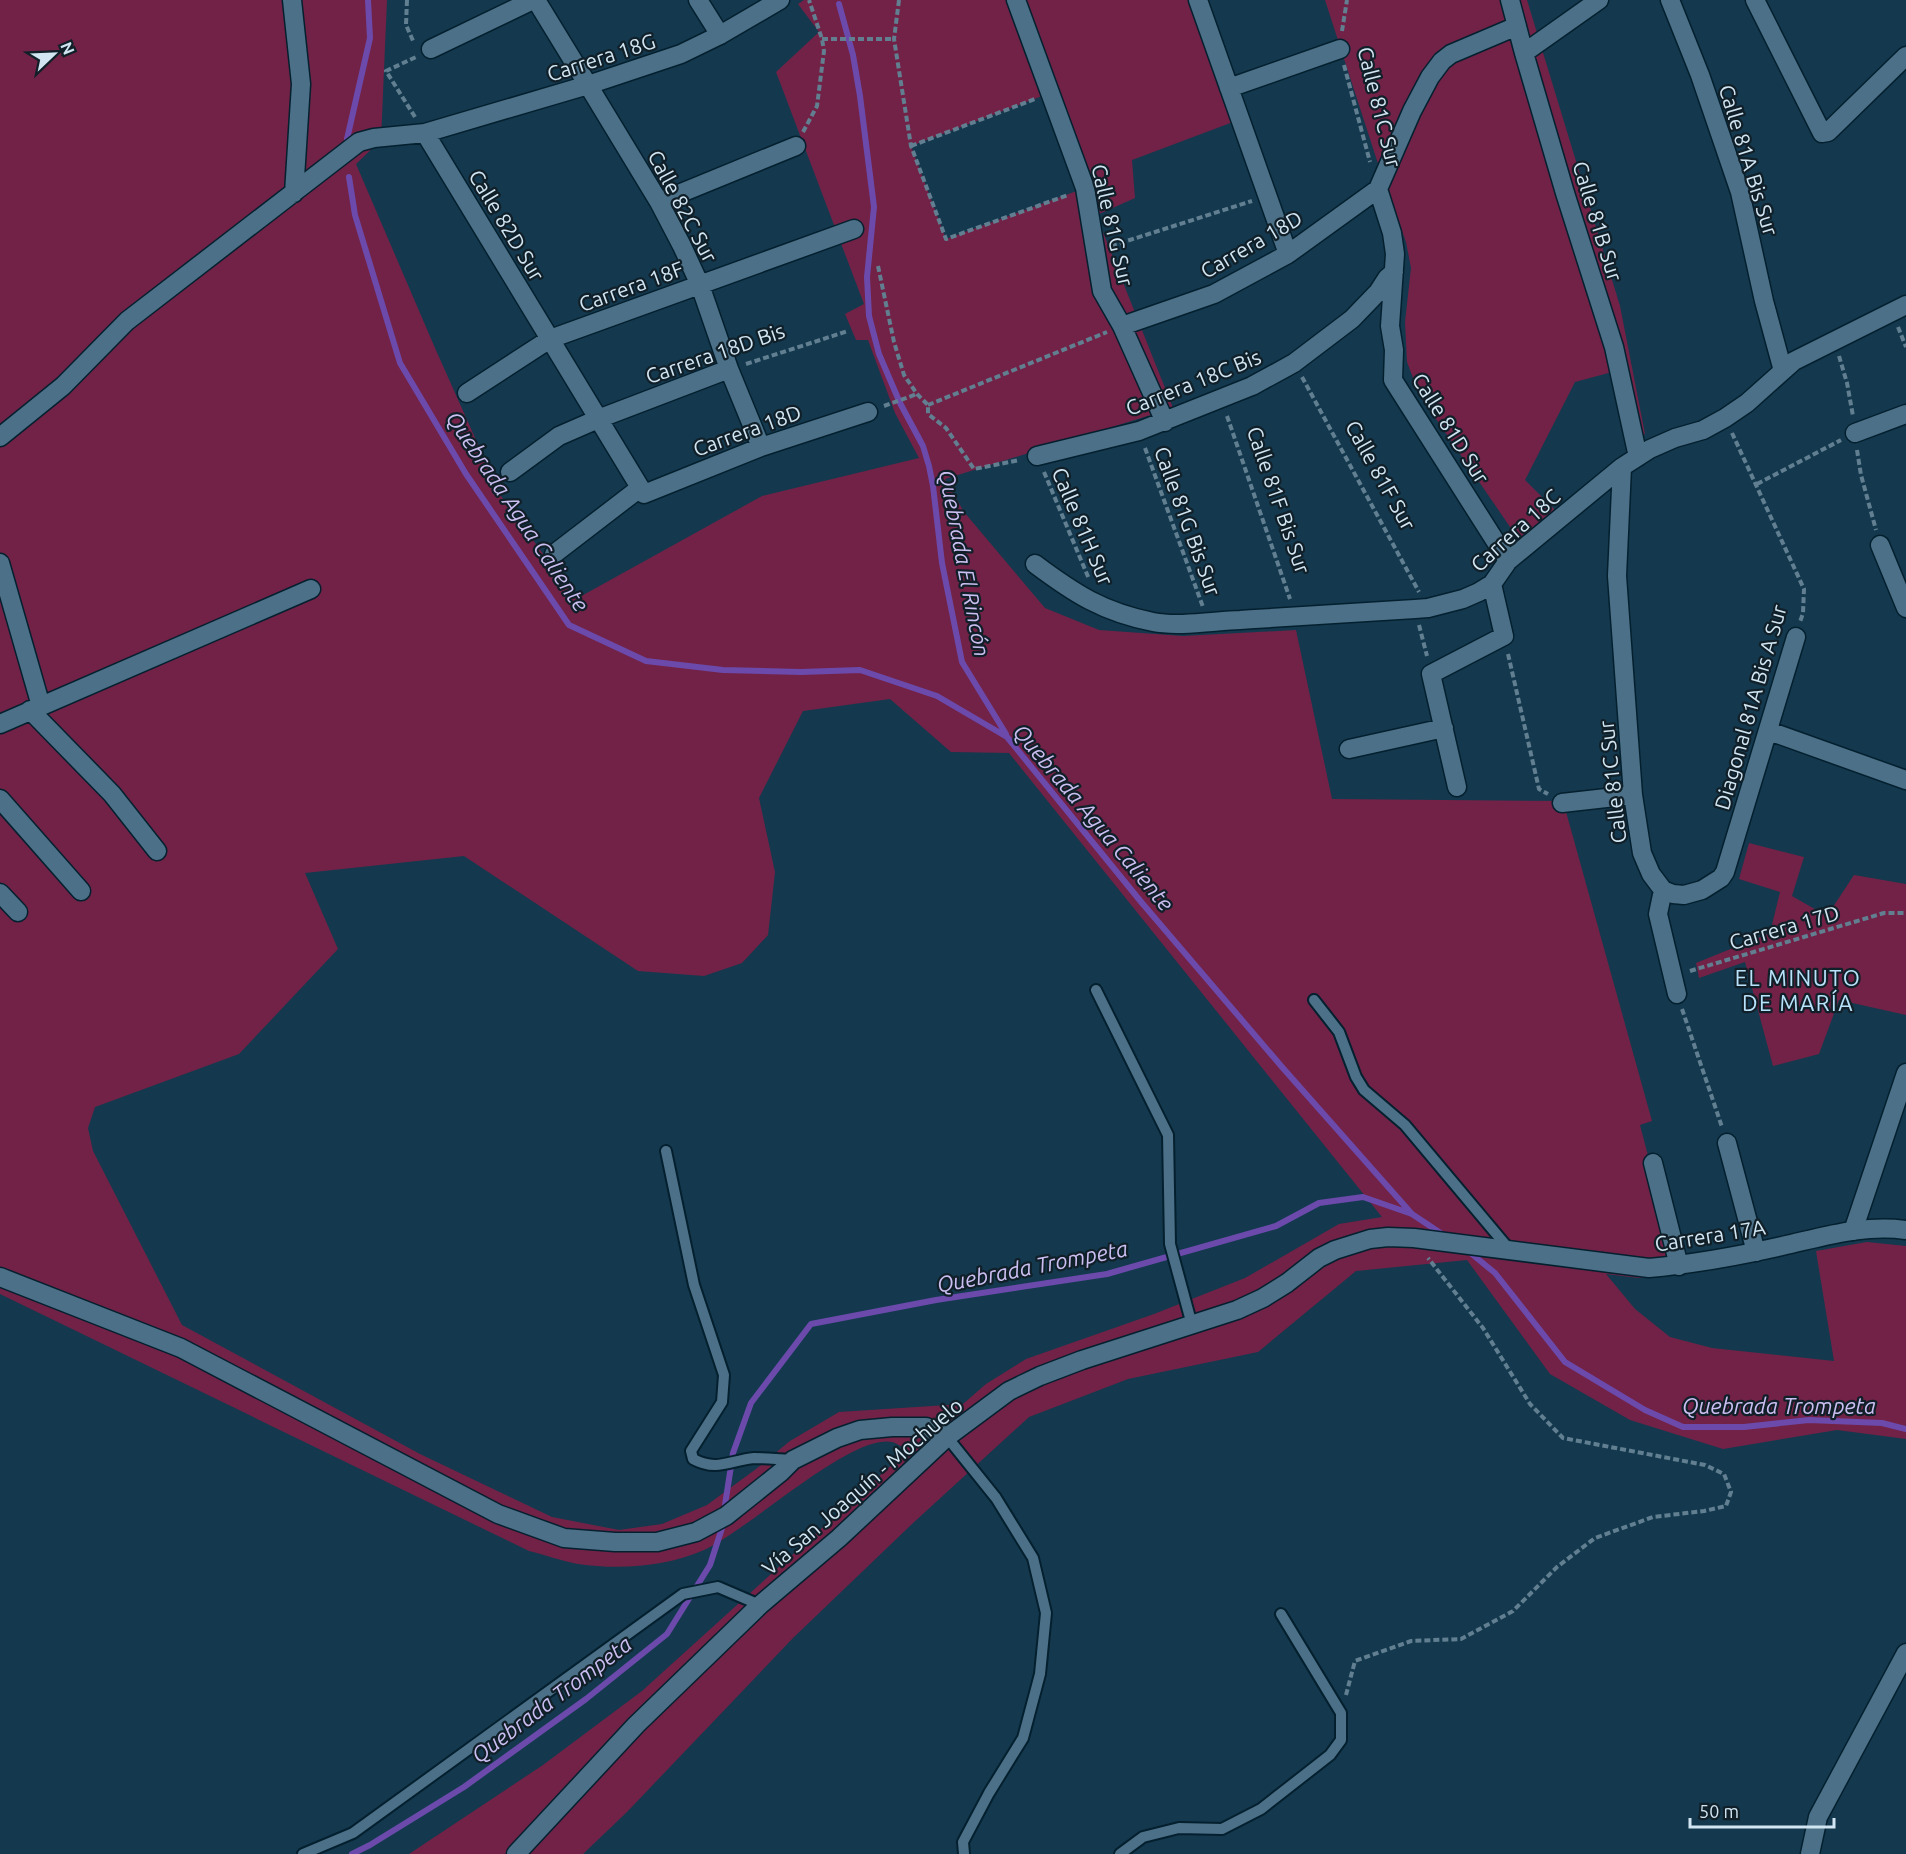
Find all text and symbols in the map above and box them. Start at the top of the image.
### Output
north arrow [24,24,84,84]
street label: Carrera 18G [544,28,658,86]
text: N [57,39,78,57]
street label: Calle 81C Sur [1353,44,1407,170]
street label: Calle 81A Bis Sur [1715,82,1783,238]
street label: Calle 82C Sur [643,146,723,266]
street label: Calle 81B Sur [1568,158,1628,284]
street label: Calle 81G Sur [1087,162,1139,288]
street label: Calle 82D Sur [464,165,550,285]
street label: Carrera 18D [1196,205,1306,283]
street label: Carrera 18F [575,256,687,316]
street label: Carrera 18D Bis [642,318,788,388]
street label: Carrera 18C Bis [1122,344,1264,420]
street label: Calle 81D Sur [1408,368,1494,488]
street label: Carrera 18D [690,399,804,461]
water label: Quebrada Agua Caliente [442,406,594,616]
street label: Calle 81F Sur [1341,416,1421,534]
street label: Calle 81F Bis Sur [1243,423,1315,577]
street label: Calle 81G Bis Sur [1150,443,1226,599]
street label: Calle 81H Sur [1047,464,1119,588]
water label: Quebrada El Rincón [935,467,995,659]
street label: Carrera 18C [1466,484,1564,576]
street label: Diagonal 81A Bis A Sur [1709,602,1791,812]
water label: Quebrada Agua Caliente [1009,719,1179,915]
street label: Calle 81C Sur [1594,719,1630,845]
street label: Carrera 17D [1726,900,1842,954]
district label: EL MINUTO DE MARÍA [1735,965,1861,1015]
street label: Carrera 17A [1653,1214,1768,1256]
water label: Quebrada Trompeta [934,1235,1130,1297]
street label: Vía San Joaquín - Mochuelo [757,1392,967,1580]
water label: Quebrada Trompeta [1682,1393,1876,1418]
water label: Quebrada Trompeta [466,1631,636,1767]
scale bar [1690,1791,1834,1829]
text: 50 m [1699,1801,1739,1821]

